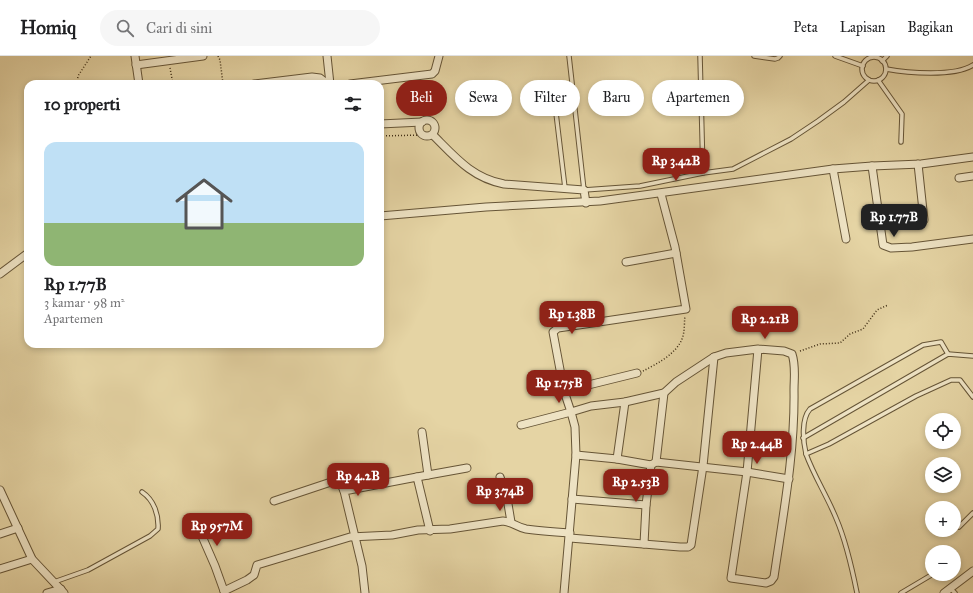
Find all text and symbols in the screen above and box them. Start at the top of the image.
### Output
search box [100,10,380,46]
text: Homiq [20,16,76,39]
icon: search [114,17,136,39]
text: Cari di sini [146,19,212,37]
text: Peta [793,19,818,36]
text: Lapisan [840,19,885,36]
text: Bagikan [907,19,953,36]
chip: Beli [396,80,447,116]
chip: Sewa [455,80,512,116]
chip: Filter [520,80,580,116]
chip: Baru [588,80,644,116]
chip: Apartemen [652,80,744,116]
icon: filters [342,93,364,115]
text: 10 properti [44,94,120,115]
pin: Rp 3.42B [635,148,717,182]
text: Rp 3.42B [652,153,700,169]
icon: home [168,168,240,240]
pin: Rp 1.77B [853,204,935,238]
text: Rp 1.77B [870,209,918,225]
text: Rp 1.77B [44,274,107,295]
text: 3 kamar · 98 m² [44,295,125,311]
pin: Rp 1.38B [531,301,613,335]
text: Rp 1.38B [549,306,596,322]
pin: Rp 2.21B [724,306,806,340]
text: Apartemen [44,311,103,327]
text: Rp 2.21B [741,311,789,327]
pin: Rp 1.75B [518,370,600,404]
text: Rp 1.75B [535,375,583,391]
map controls [925,413,961,581]
button: locate [925,413,961,449]
pin: Rp 2.44B [716,431,798,465]
text: Rp 2.44B [731,436,783,452]
button: layers [925,457,961,493]
pin: Rp 4.2B [321,463,395,497]
text: Rp 4.2B [336,468,380,484]
pin: Rp 2.53B [595,469,677,503]
text: Rp 2.53B [612,474,660,490]
pin: Rp 3.74B [459,478,541,512]
text: Rp 3.74B [476,483,524,499]
button: + [925,501,961,537]
pin: Rp 957M [180,513,254,547]
text: Rp 957M [191,518,243,534]
button: − [925,545,961,581]

